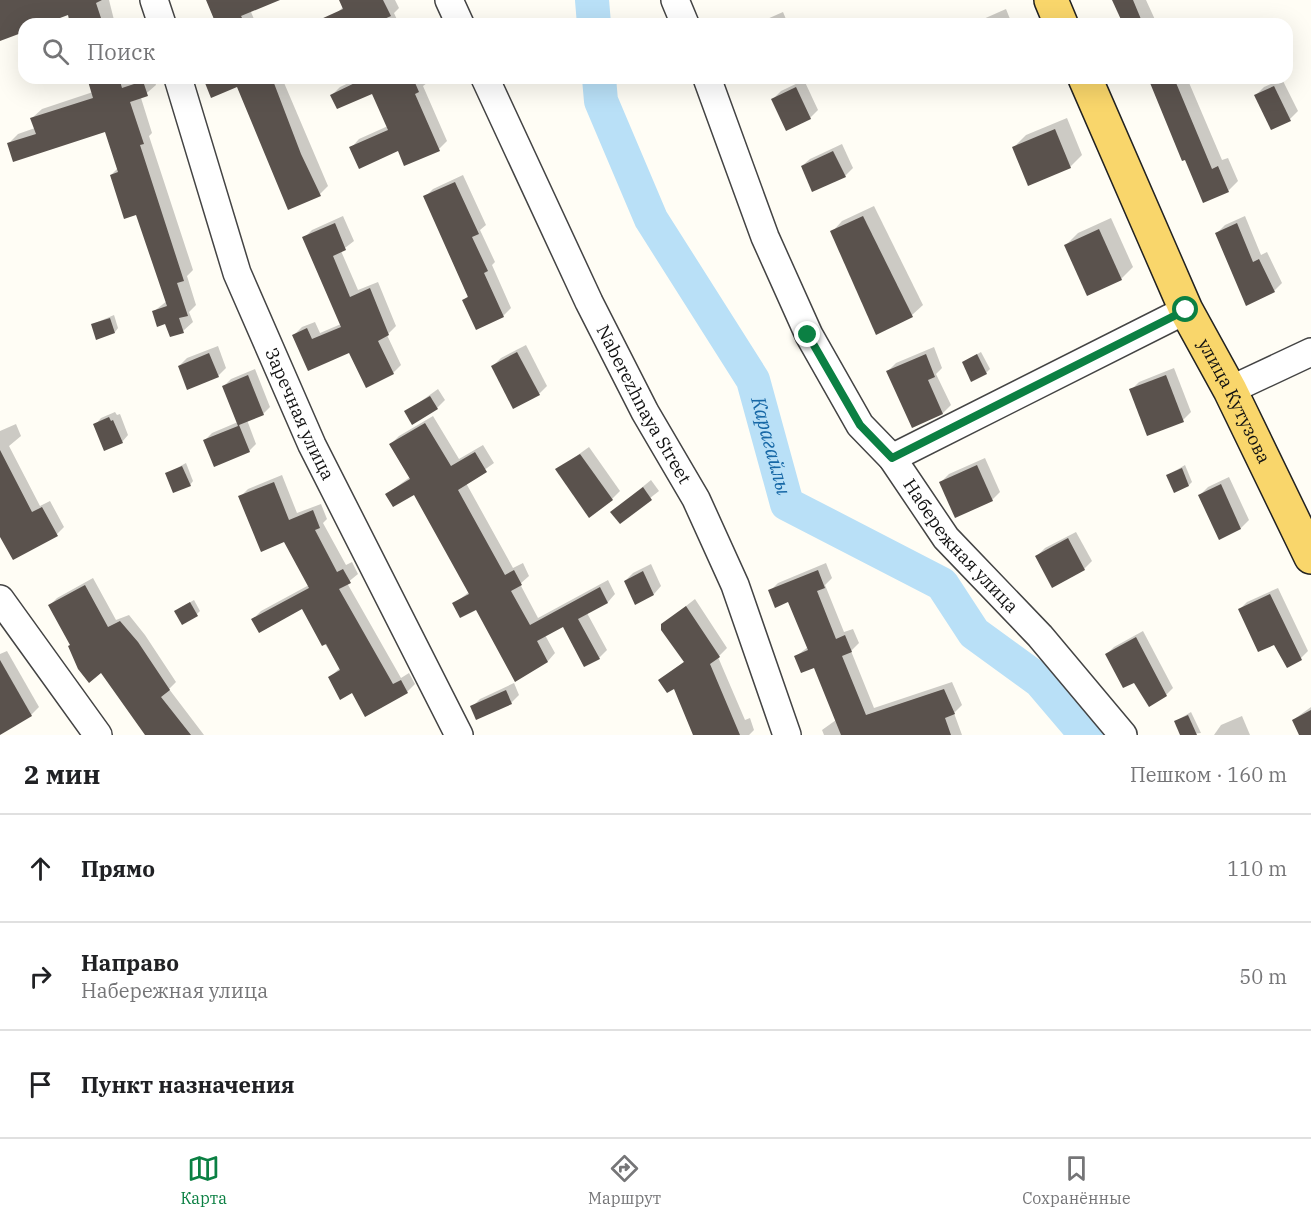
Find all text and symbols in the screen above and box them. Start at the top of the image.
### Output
search box [18,18,1293,84]
icon: search [39,35,72,68]
text: Поиск [87,37,155,66]
route start [1172,296,1198,322]
street label: Naberezhnaya Street [592,321,696,488]
route end [794,321,820,347]
street label: улица Кутузова [1193,334,1276,467]
street label: Заречная улица [260,344,340,484]
water label: Карагайлы [745,392,798,498]
street label: Набережная улица [898,474,1024,618]
text: 2 мин [24,757,100,791]
text: Пешком · 160 m [1130,761,1287,788]
icon: ahead [24,852,57,885]
text: Прямо [81,854,155,883]
text: 110 m [1227,855,1287,882]
text: Направо [81,948,179,977]
icon: right [24,960,57,993]
text: 50 m [1239,963,1287,990]
text: Набережная улица [81,977,268,1004]
icon: arrive [24,1068,57,1101]
text: Пункт назначения [81,1070,295,1099]
tab: Карта [180,1152,227,1208]
tab: Маршрут [588,1152,661,1208]
tab: Сохранённые [1022,1152,1130,1208]

